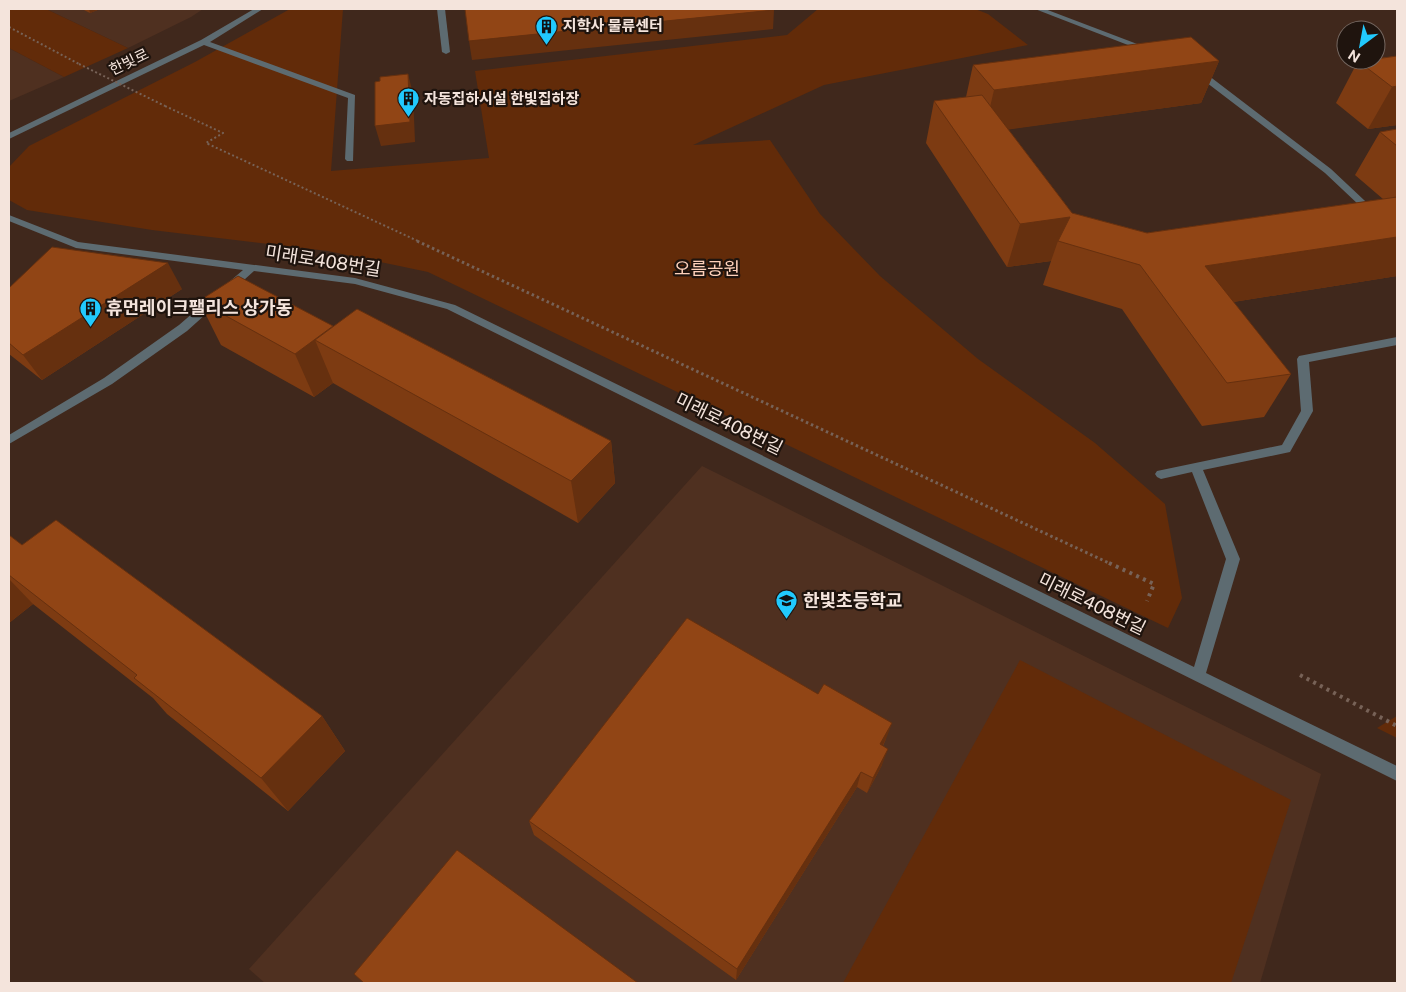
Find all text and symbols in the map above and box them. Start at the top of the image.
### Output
building icon: 지학사 물류센터 [535,14,559,45]
place label: 지학사 물류센터 [563,17,663,34]
north arrow [1336,20,1386,70]
street label: 한빛로 [106,45,151,78]
text: N [1345,46,1363,66]
building icon: 자동집하시설 한빛집하장 [396,87,420,118]
place label: 자동집하시설 한빛집하장 [424,90,579,107]
street label: 미래로408번길 [264,241,382,280]
park label: 오름공원 [674,258,740,279]
building icon: 휴먼레이크팰리스 상가동 [78,296,102,327]
place label: 휴먼레이크팰리스 상가동 [106,297,292,318]
street label: 미래로408번길 [672,389,786,459]
street label: 미래로408번길 [1035,569,1149,639]
school or university icon: 한빛초등학교 [775,589,799,620]
place label: 한빛초등학교 [803,590,902,611]

